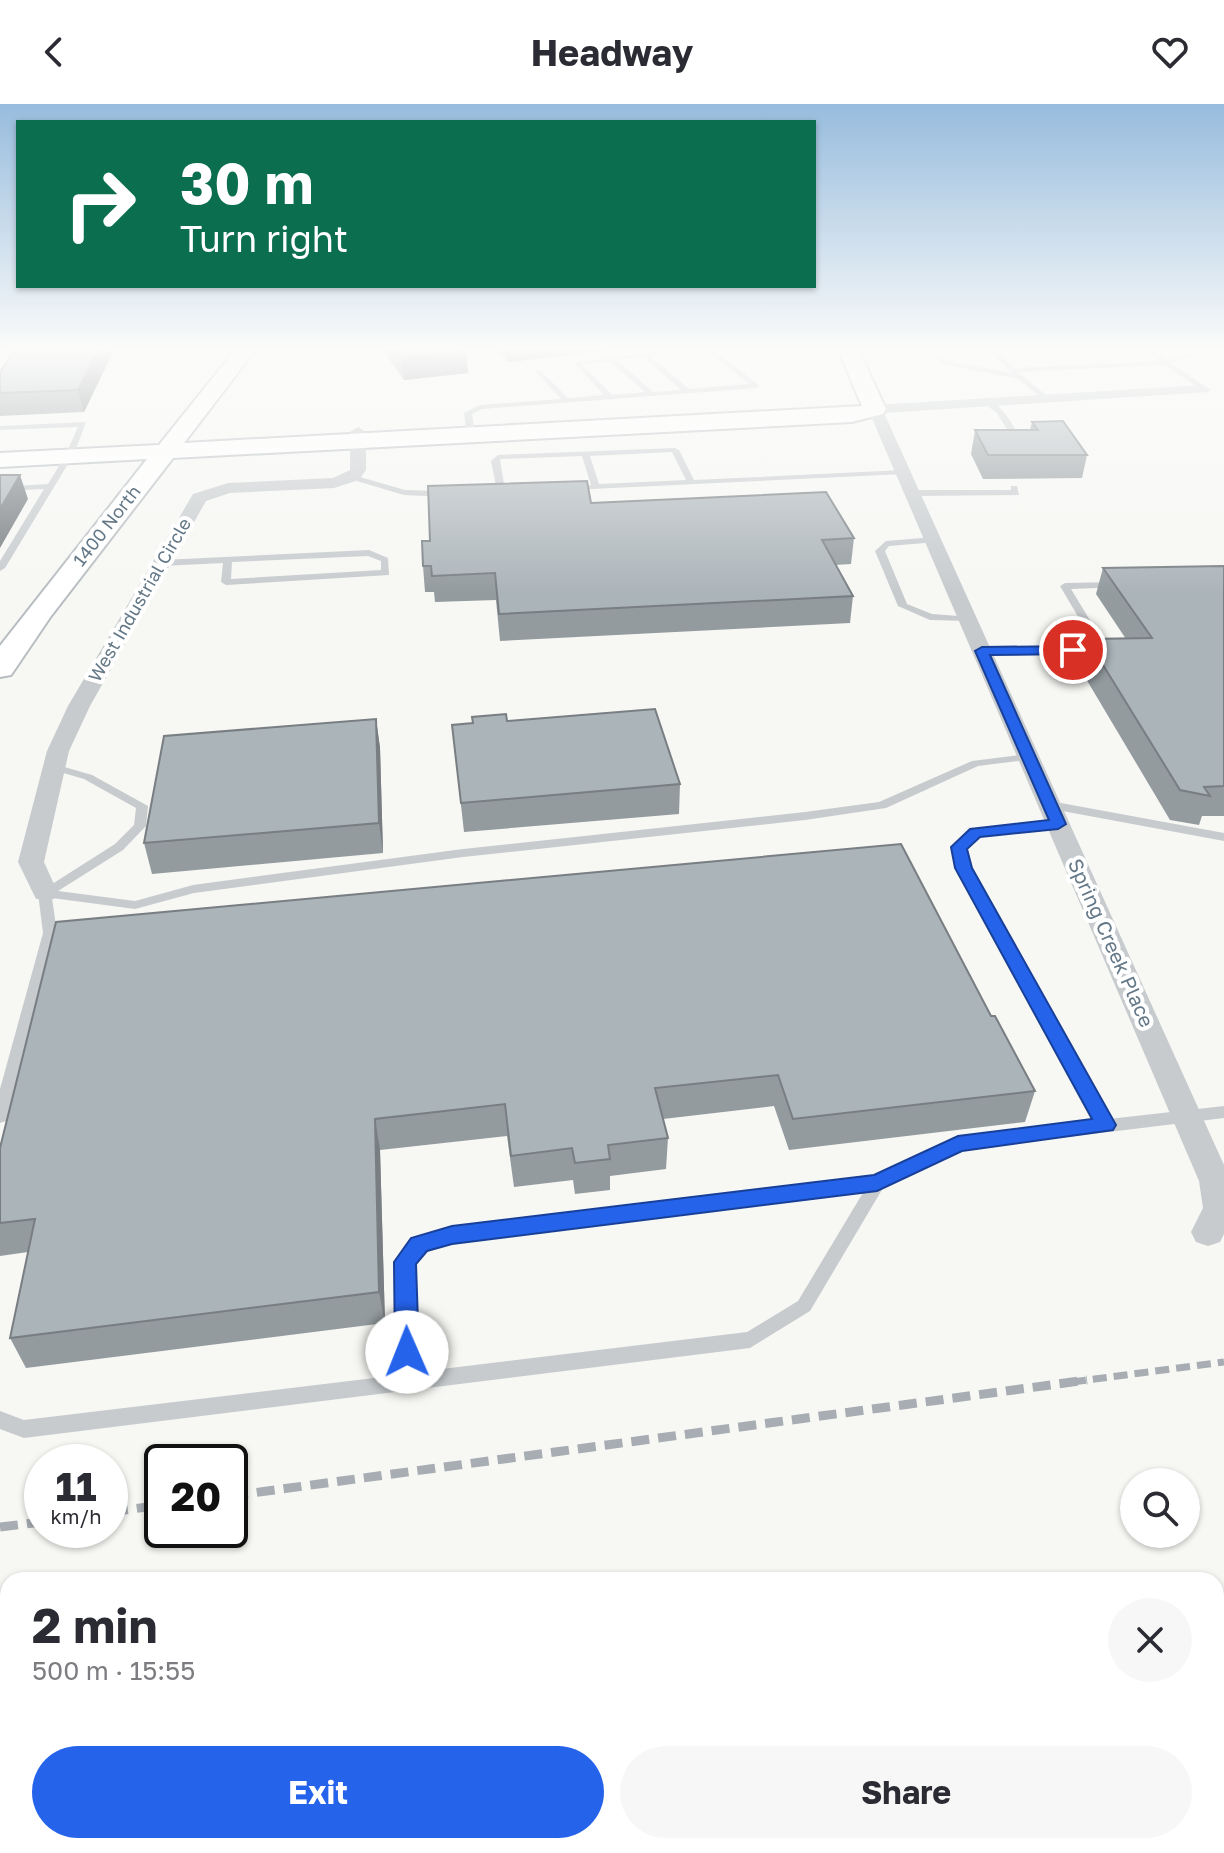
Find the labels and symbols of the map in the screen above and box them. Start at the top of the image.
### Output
street label: 1400 North [68,481,145,570]
street label: West Industrial Circle [83,514,195,685]
pin [1039,616,1107,684]
street label: Spring Creek Place [1064,855,1160,1031]
position arrow [365,1310,449,1394]
speed limit sign: 20 [144,1444,248,1548]

